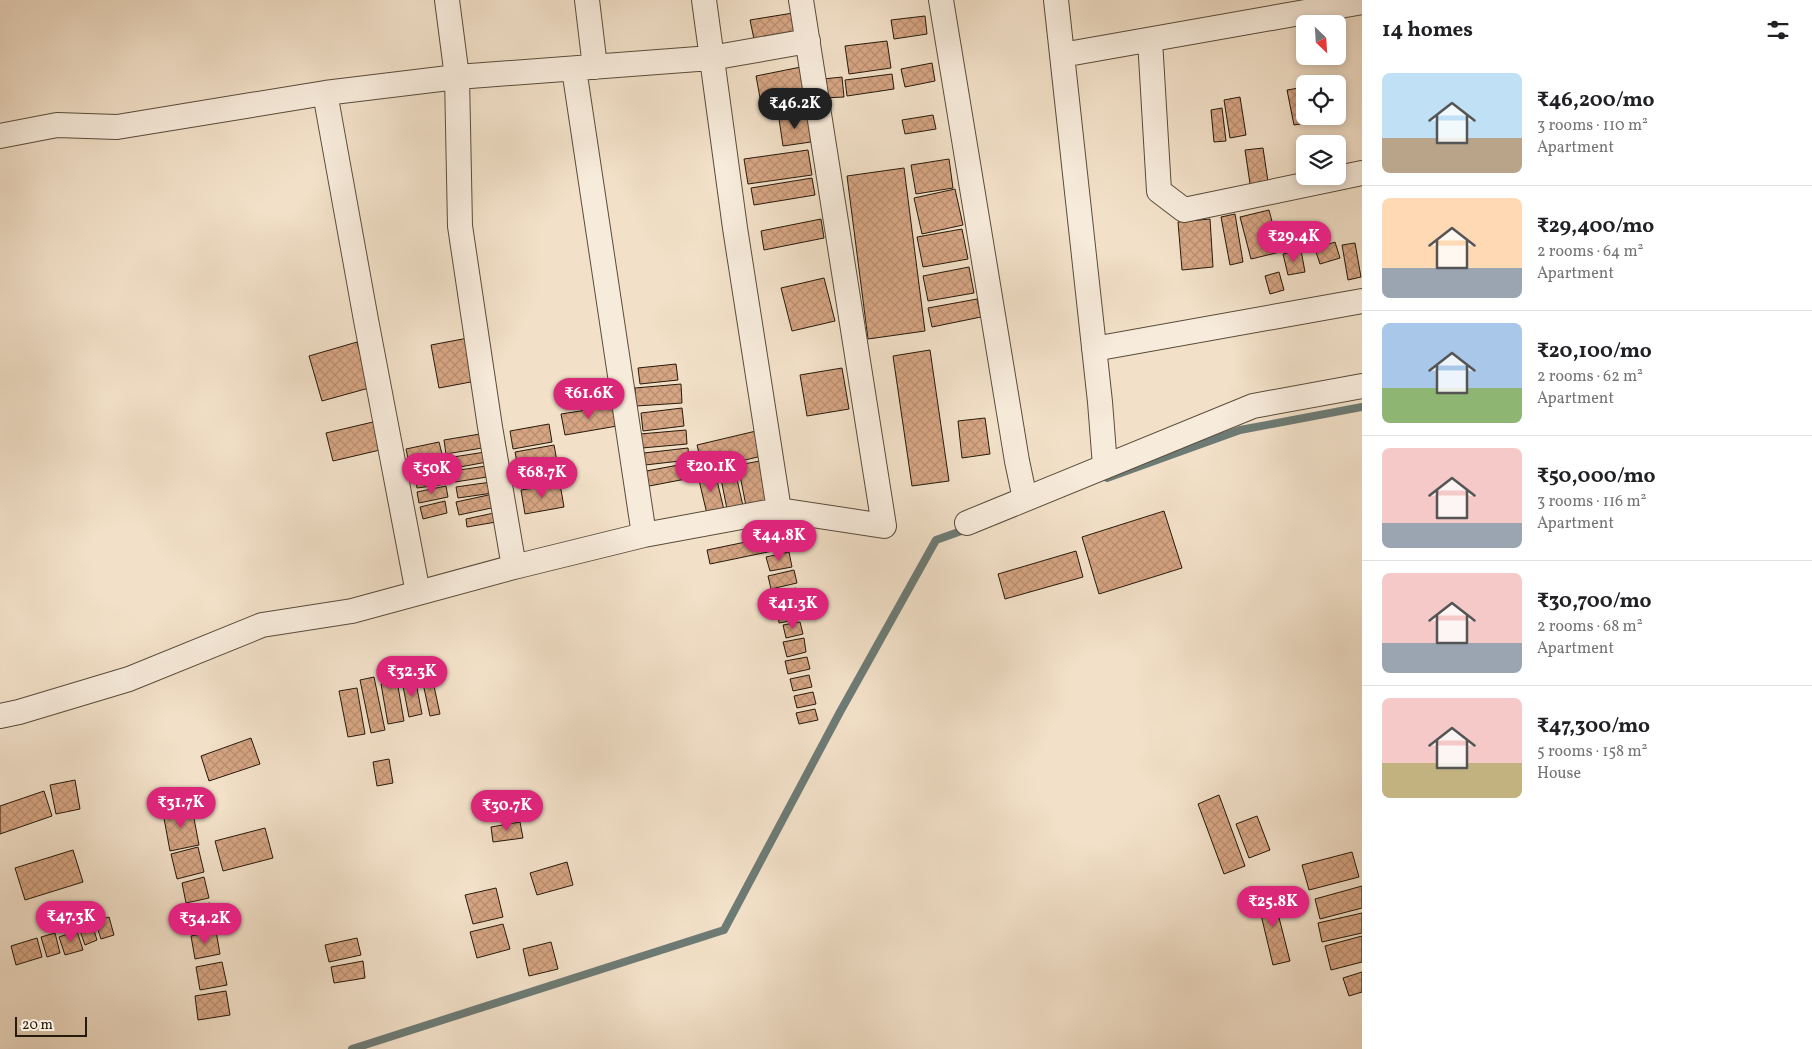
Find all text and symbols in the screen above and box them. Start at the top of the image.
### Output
north arrow [1296,15,1346,65]
map controls [1296,15,1346,185]
text: 14 homes [1382,16,1473,45]
icon: filters [1764,16,1792,44]
button: locate [1296,75,1346,125]
text: ₹46,200/mo [1537,86,1655,115]
pin: ₹46.2K [754,88,836,130]
text: ₹46.2K [769,93,821,115]
icon: home [1422,93,1482,153]
text: 3 rooms · 110 m² [1537,115,1648,137]
button: layers [1296,135,1346,185]
text: Apartment [1537,137,1614,159]
text: ₹29,400/mo [1537,212,1654,241]
icon: home [1422,218,1482,278]
pin: ₹29.4K [1253,220,1335,263]
text: ₹29.4K [1268,226,1320,248]
text: 2 rooms · 64 m² [1537,241,1644,263]
text: Apartment [1537,263,1614,285]
text: ₹20,100/mo [1537,337,1652,366]
icon: home [1422,343,1482,403]
text: 2 rooms · 62 m² [1537,366,1643,388]
pin: ₹61.6K [548,378,630,420]
text: ₹61.6K [564,383,614,405]
text: Apartment [1537,388,1614,410]
pin: ₹20.1K [670,450,752,493]
pin: ₹50K [402,452,462,495]
pin: ₹68.7K [501,456,583,499]
text: ₹20.1K [686,456,736,478]
text: ₹50K [413,458,451,480]
text: ₹68.7K [517,462,567,484]
text: ₹50,000/mo [1537,462,1656,491]
icon: home [1422,468,1482,528]
text: 3 rooms · 116 m² [1537,491,1646,513]
text: Apartment [1537,513,1614,535]
pin: ₹44.8K [738,520,820,562]
text: ₹44.8K [752,525,806,547]
text: ₹30,700/mo [1537,587,1652,616]
pin: ₹41.3K [752,588,834,630]
text: ₹41.3K [769,593,818,615]
icon: home [1422,593,1482,653]
text: 2 rooms · 68 m² [1537,616,1643,638]
text: Apartment [1537,638,1614,660]
pin: ₹32.3K [371,656,453,698]
text: ₹32.3K [387,661,437,683]
text: ₹47,300/mo [1537,712,1650,741]
icon: home [1422,718,1482,778]
text: 5 rooms · 158 m² [1537,741,1647,763]
text: House [1537,763,1581,785]
pin: ₹31.7K [140,786,222,829]
pin: ₹30.7K [466,790,548,832]
text: ₹31.7K [158,792,204,814]
text: ₹30.7K [482,795,532,817]
pin: ₹25.8K [1232,886,1314,928]
text: ₹25.8K [1248,891,1298,913]
pin: ₹47.3K [30,900,112,943]
pin: ₹34.2K [164,902,246,945]
text: ₹47.3K [47,906,95,928]
text: ₹34.2K [179,908,231,930]
scale bar [15,1014,88,1037]
text: 20 m [22,1016,53,1035]

